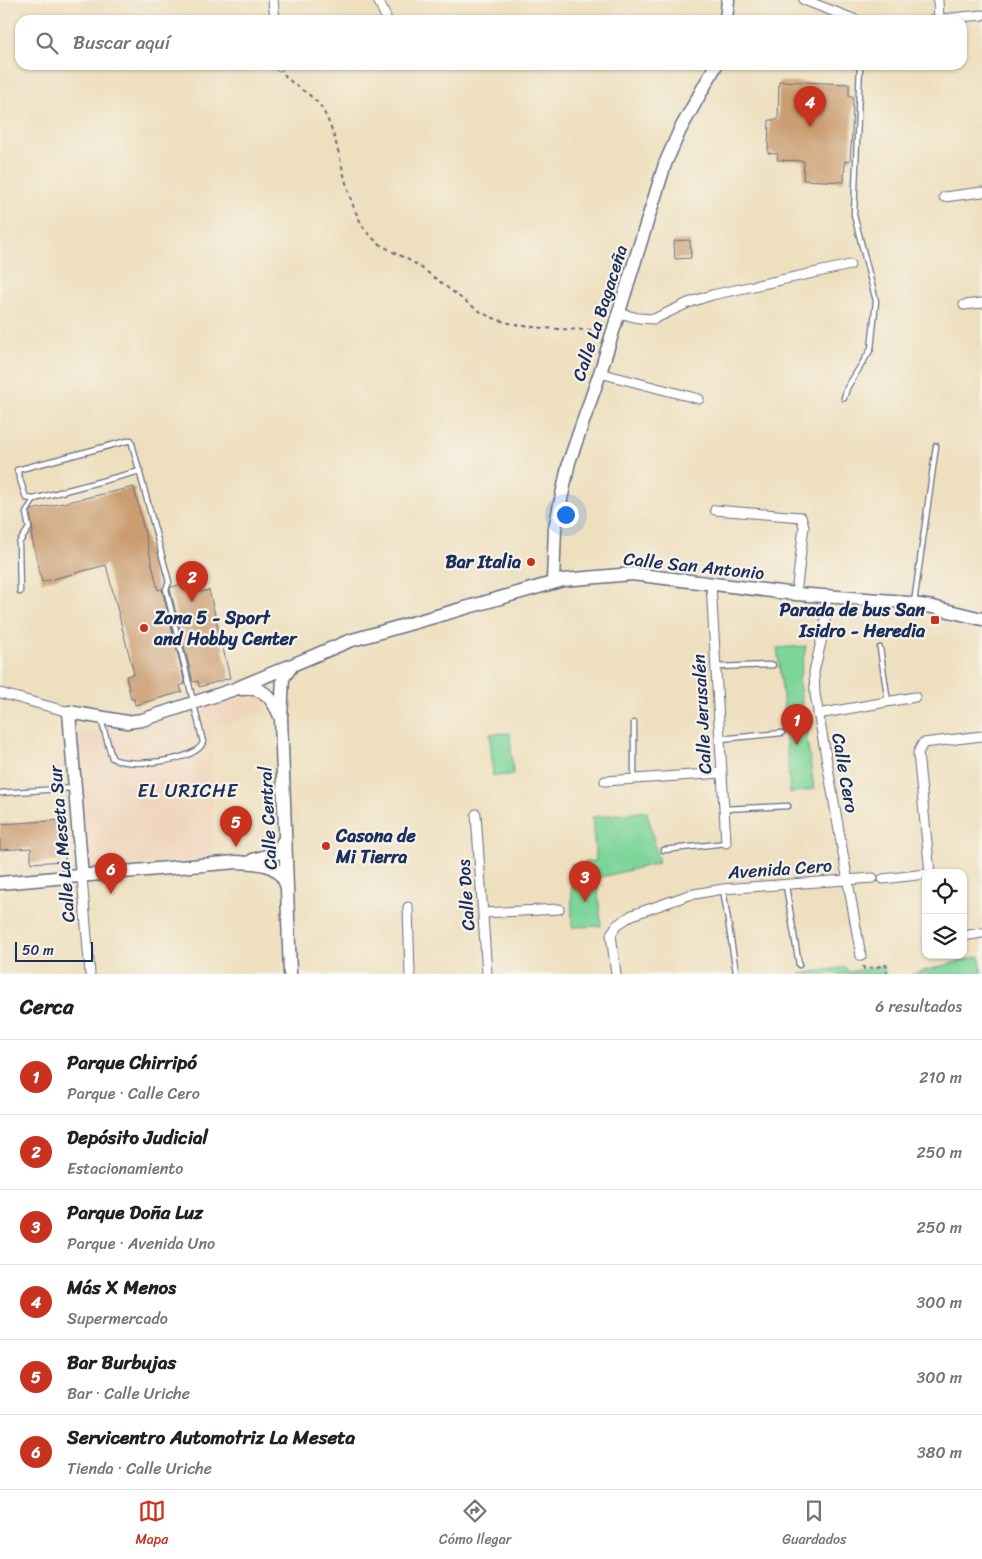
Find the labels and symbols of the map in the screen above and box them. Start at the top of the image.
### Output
pin: 4 [794,86,826,127]
street label: Calle La Bagaceña [563,241,637,385]
your location [553,502,579,528]
street label: Calle San Antonio [622,543,766,589]
place label: Bar Italia [445,546,521,578]
marker: Bar Italia [525,556,537,568]
pin: 2 [176,561,208,602]
place label: Parada de bus San Isidro - Heredia [779,594,926,647]
place label: Zona 5 - Sport and Hobby Center [153,602,298,655]
marker: Parada de bus San Isidro - Heredia [929,614,941,626]
marker: Zona 5 - Sport and Hobby Center [138,622,150,634]
street label: Calle Jerusalén [683,653,721,775]
pin: 1 [781,704,813,745]
street label: Calle Cero [822,730,868,816]
street label: Calle La Meseta Sur [39,762,85,924]
street label: Calle Central [249,765,287,871]
district label: EL URICHE [138,774,239,807]
pin: 5 [220,806,252,847]
place label: Casona de Mi Tierra [335,820,417,873]
marker: Casona de Mi Tierra [320,840,332,852]
street label: Avenida Cero [726,849,833,889]
pin: 6 [95,853,127,894]
street label: Calle Dos [448,858,484,932]
pin: 3 [569,861,601,902]
scale bar [15,939,92,962]

